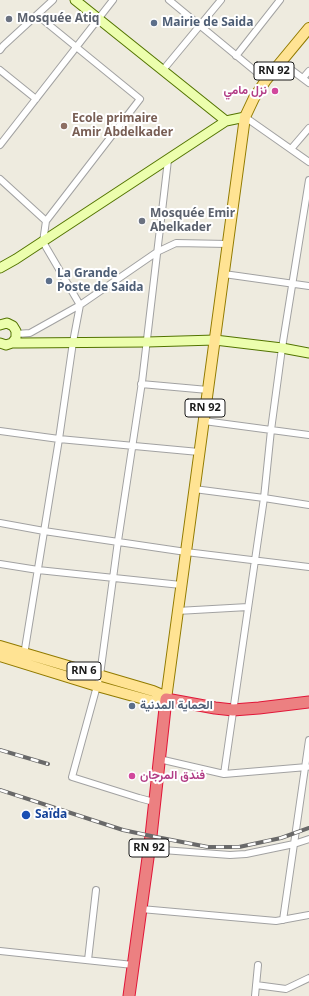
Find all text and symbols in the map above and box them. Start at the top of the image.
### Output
place label: Mosquée Atiq [17,12,99,26]
marker: Mosquée Atiq [4,14,14,24]
place label: Mairie de Saida [162,16,253,30]
marker: Mairie de Saida [149,18,159,28]
road number: RN 92 [254,62,294,80]
place label: نزل مامي [224,84,267,98]
marker: نزل مامي [270,86,280,96]
place label: Ecole primaire Amir Abdelkader [72,112,173,140]
marker: Ecole primaire Amir Abdelkader [59,121,69,131]
place label: Mosquée Emir Abelkader [150,207,235,235]
marker: Mosquée Emir Abelkader [137,216,147,226]
place label: La Grande Poste de Saida [57,267,143,295]
marker: La Grande Poste de Saida [44,276,54,286]
road number: RN 92 [185,399,225,417]
road number: RN 6 [67,662,101,680]
place label: الحماية المدنية [140,699,213,713]
marker: الحماية المدنية [127,701,137,711]
place label: فندق المرجان [140,769,205,783]
marker: فندق المرجان [127,771,137,781]
place label: Saïda [35,808,67,822]
marker: Saïda [20,809,32,821]
road number: RN 92 [129,839,169,857]

